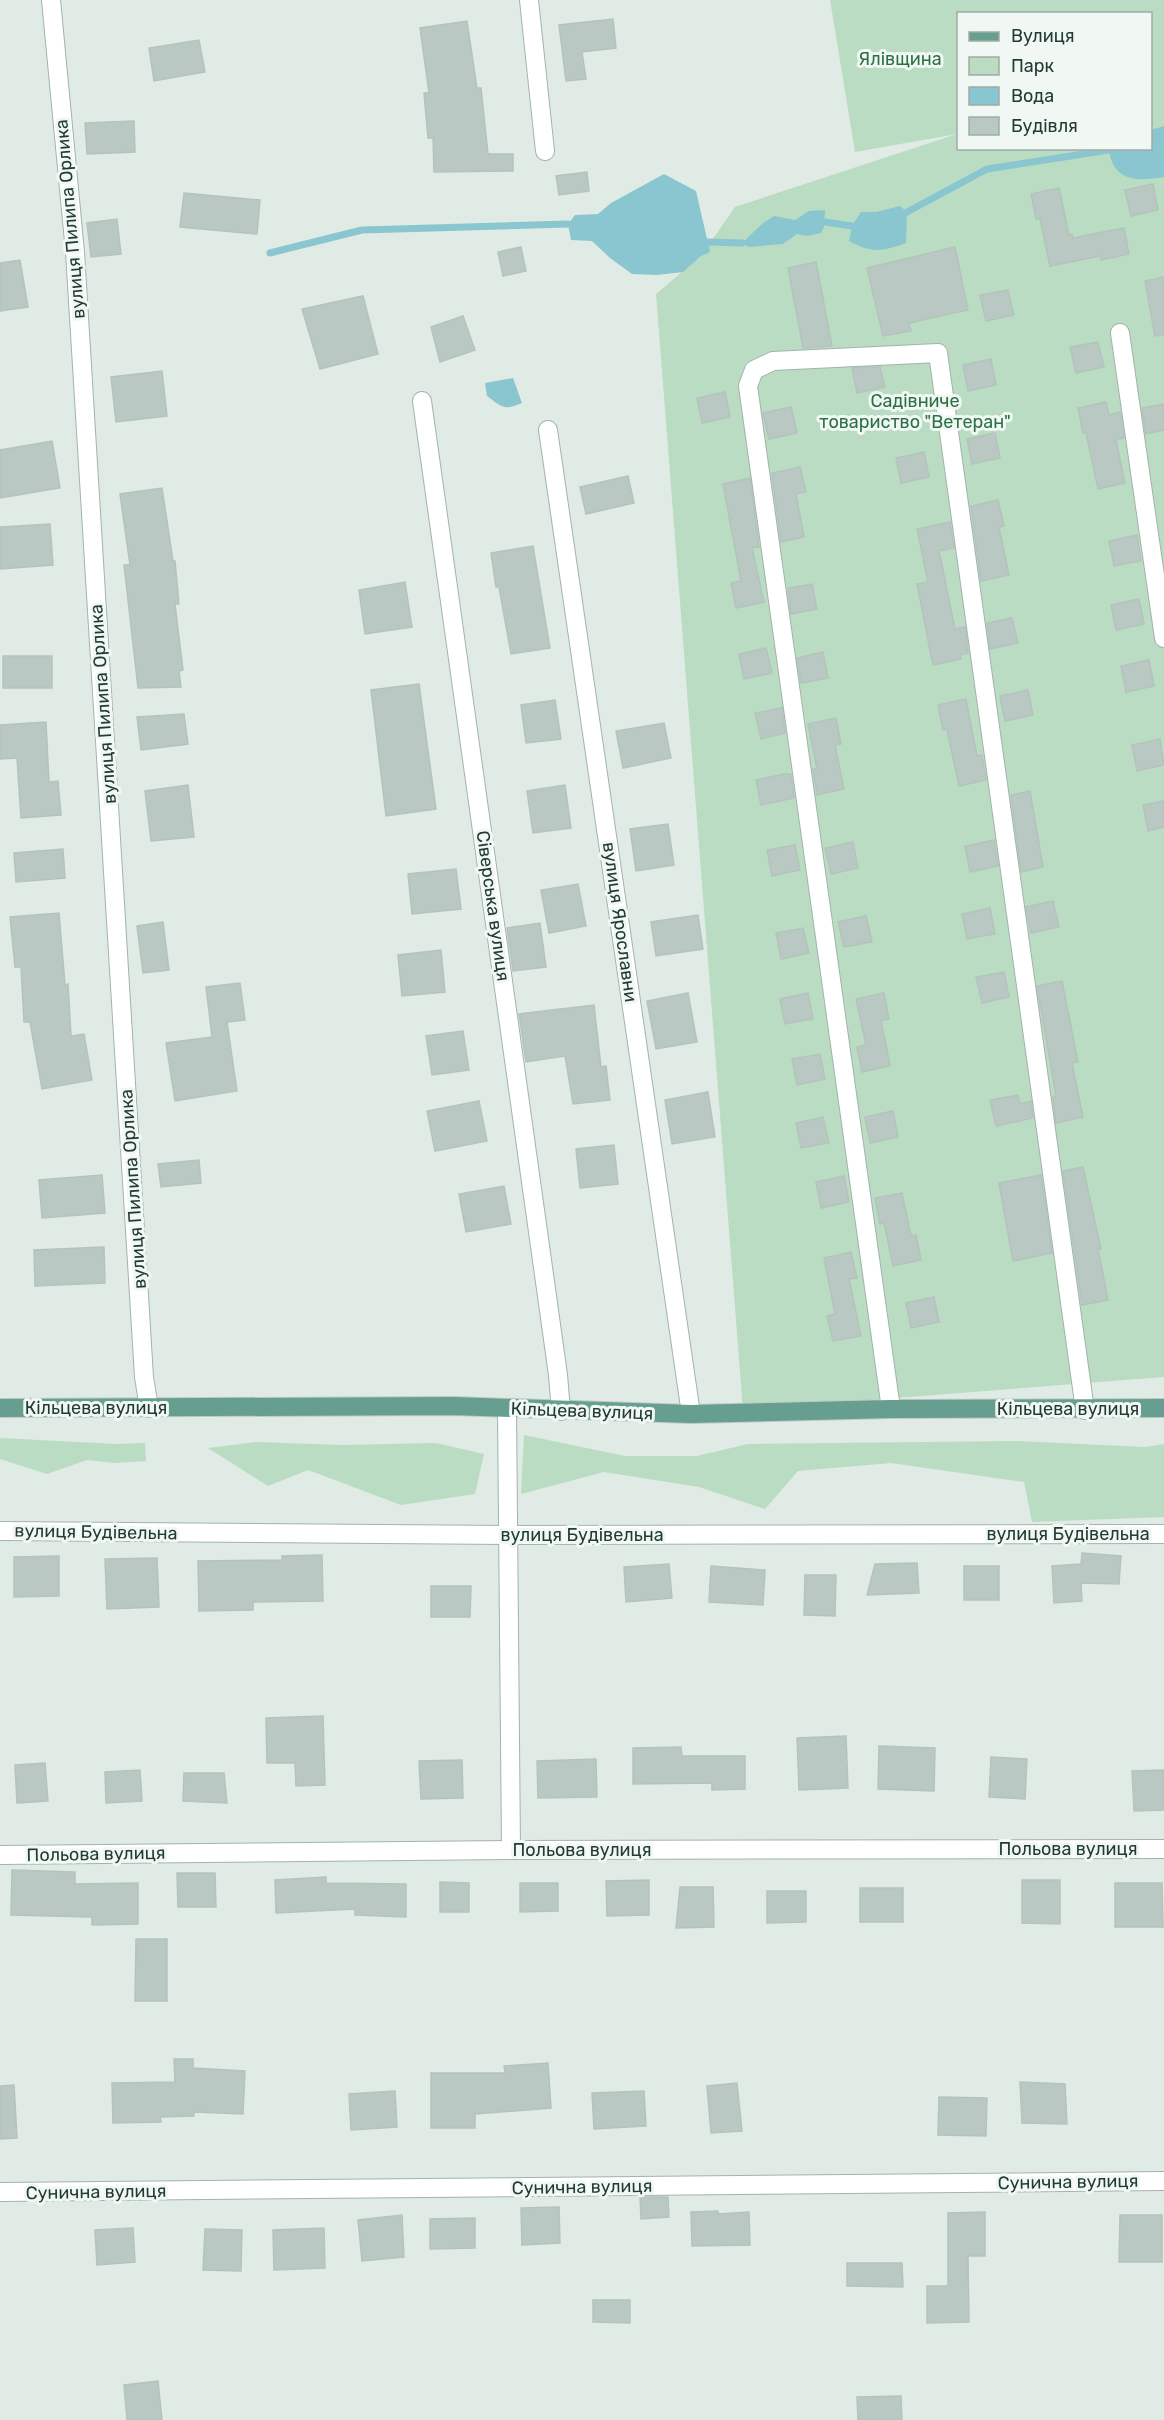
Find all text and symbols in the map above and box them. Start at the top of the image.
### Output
legend [957,12,1152,150]
text: Вулиця [1011,25,1075,47]
park label: Ялівщина [858,48,942,70]
text: Парк [1011,55,1055,77]
text: Вода [1011,85,1054,107]
text: Будівля [1011,115,1078,137]
street label: вулиця Пилипа Орлика [50,118,90,320]
park label: Садівниче товариство "Ветеран" [819,390,1011,433]
street label: вулиця Пилипа Орлика [85,603,121,805]
street label: Сіверська вулиця [472,829,514,983]
street label: вулиця Ярославни [598,841,642,1003]
street label: вулиця Пилипа Орлика [115,1088,151,1290]
street label: Кільцева вулиця [25,1397,167,1419]
street label: Кільцева вулиця [510,1398,654,1424]
street label: Кільцева вулиця [997,1398,1139,1420]
street label: вулиця Будівельна [14,1520,178,1544]
street label: вулиця Будівельна [986,1523,1150,1545]
street label: вулиця Будівельна [500,1524,664,1546]
street label: Польова вулиця [999,1838,1138,1860]
street label: Польова вулиця [513,1839,652,1861]
street label: Польова вулиця [26,1842,166,1866]
street label: Сунична вулиця [997,2170,1139,2194]
street label: Сунична вулиця [511,2175,653,2199]
street label: Сунична вулиця [25,2180,167,2204]

